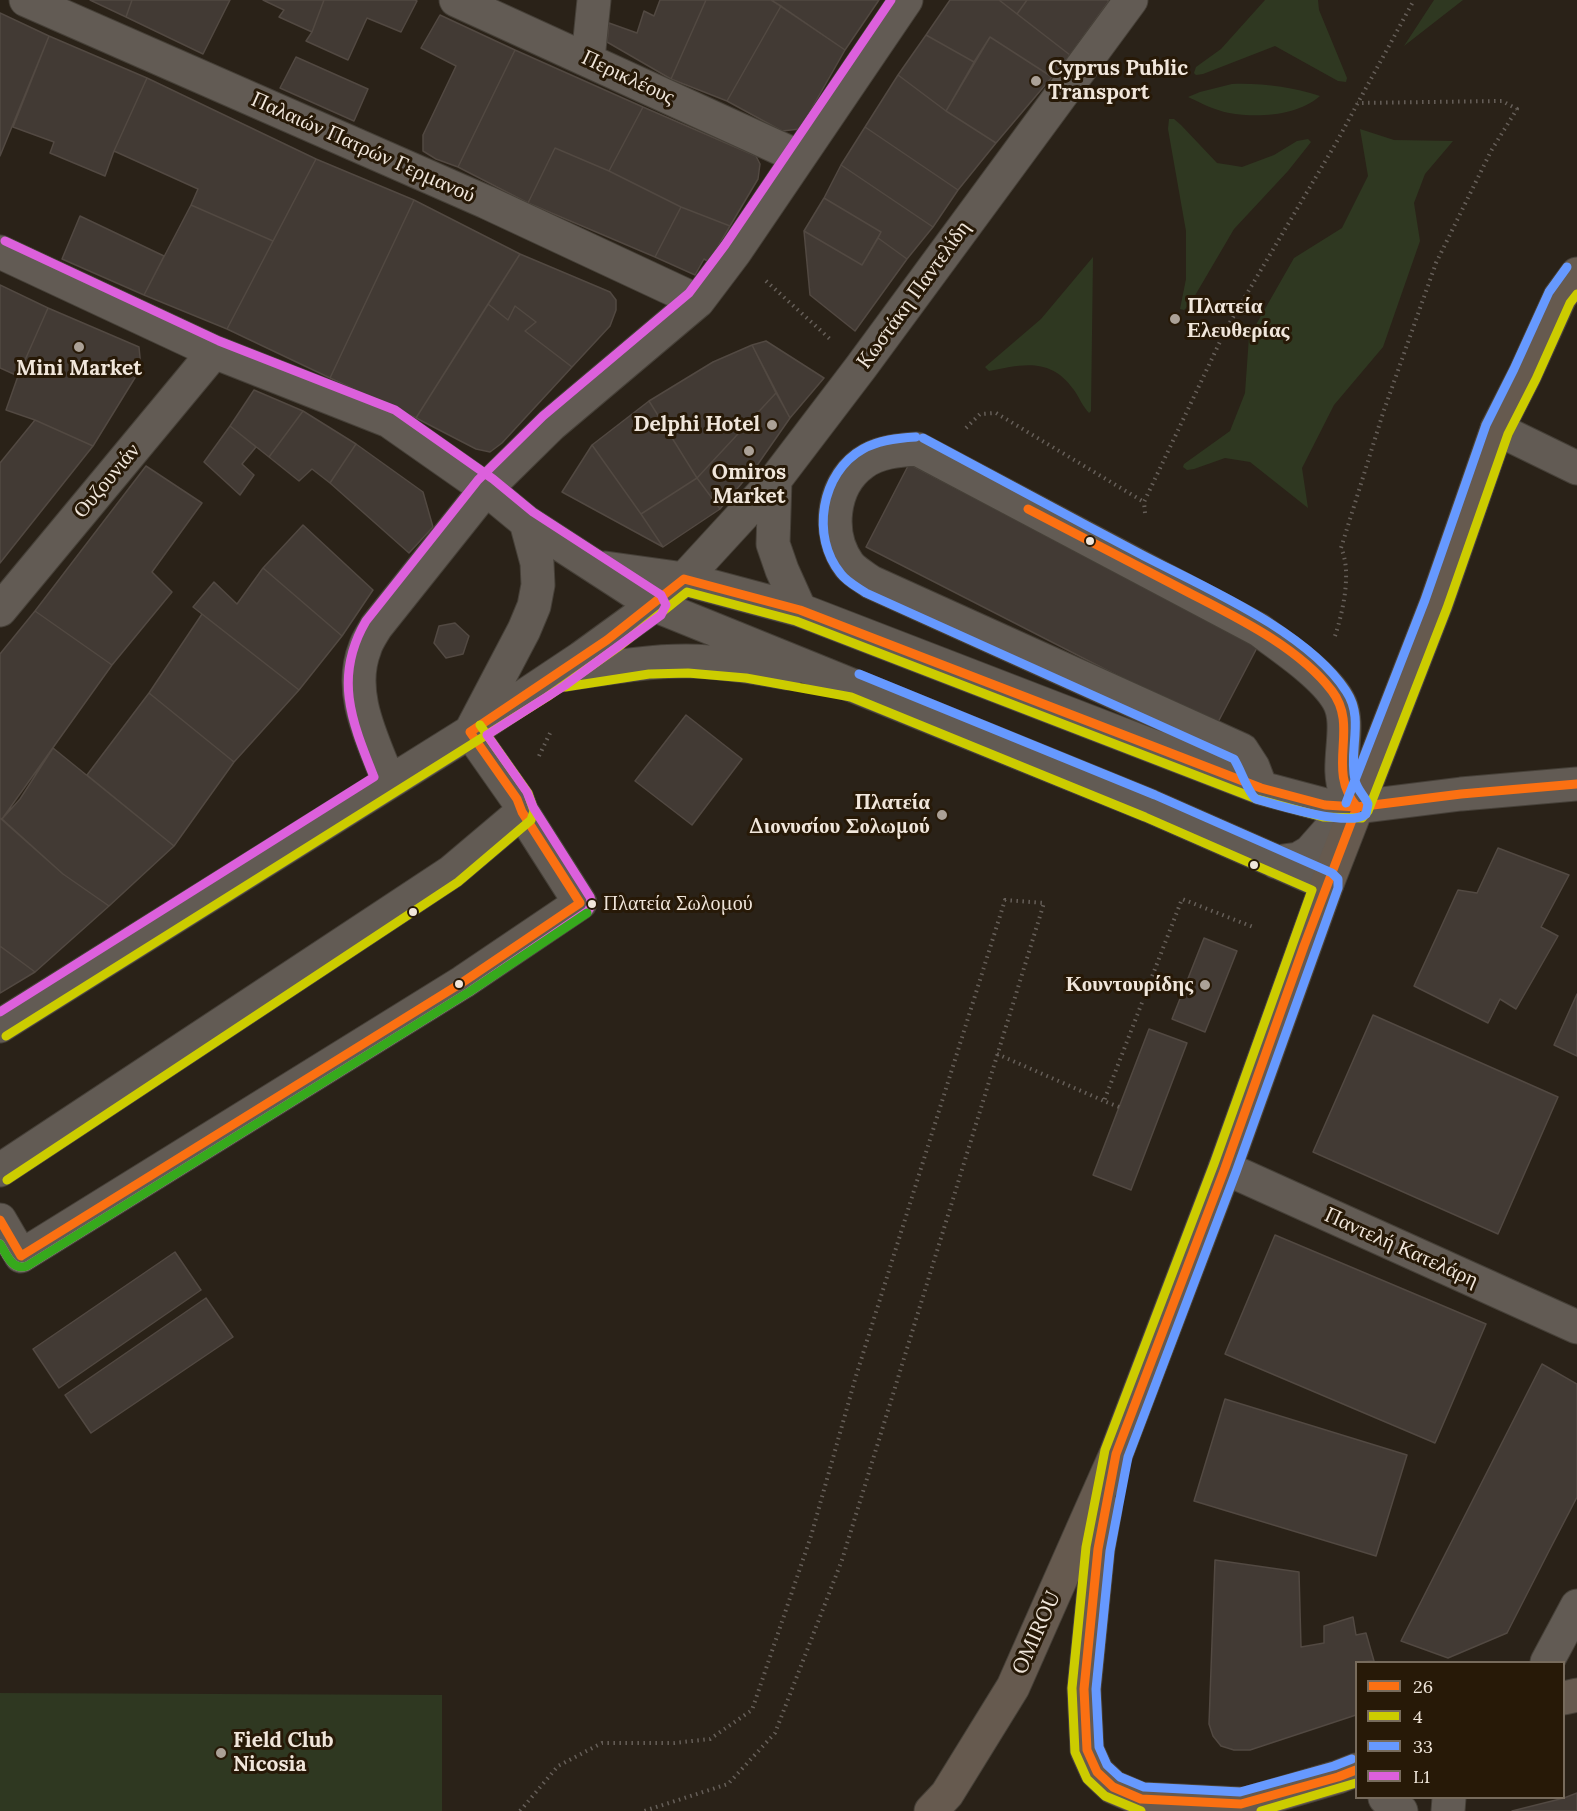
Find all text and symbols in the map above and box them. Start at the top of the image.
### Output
street label: Περικλέους [577,46,679,110]
place label: Cyprus Public Transport [1048,56,1188,106]
marker: Cyprus Public Transport [1029,74,1043,88]
street label: Παλαιών Πατρών Γερμανού [247,87,479,209]
street label: Kωστάκη Παντελίδη [852,216,976,374]
place label: Πλατεία Ελευθερίας [1187,294,1289,344]
marker: Πλατεία Ελευθερίας [1168,312,1182,326]
marker: Mini Market [72,340,86,354]
place label: Mini Market [16,356,142,382]
place label: Delphi Hotel [634,412,760,438]
marker: Delphi Hotel [765,418,779,432]
street label: Ουζουνιάν [68,438,146,524]
marker: Omiros Market [742,444,756,458]
place label: Omiros Market [712,460,786,510]
unlabelled marker [1084,535,1096,547]
place label: Πλατεία Διονυσίου Σολωμού [749,790,930,840]
marker: Πλατεία Διονυσίου Σολωμού [935,808,949,822]
unlabelled marker [1248,859,1260,871]
place label: Πλατεία Σωλομού [603,892,753,916]
marker: Πλατεία Σωλομού [586,898,598,910]
unlabelled marker [407,906,419,918]
place label: Κουντουρίδης [1066,972,1193,998]
unlabelled marker [453,978,465,990]
marker: Κουντουρίδης [1198,978,1212,992]
street label: Παντελή Κατελάρη [1320,1203,1482,1293]
street label: OMIROU [1008,1587,1066,1679]
legend [1355,1661,1565,1799]
text: 26 [1413,1675,1433,1698]
text: 4 [1413,1705,1423,1728]
place label: Field Club Nicosia [233,1728,334,1778]
text: 33 [1413,1735,1433,1758]
marker: Field Club Nicosia [214,1746,228,1760]
text: L1 [1413,1765,1430,1788]

